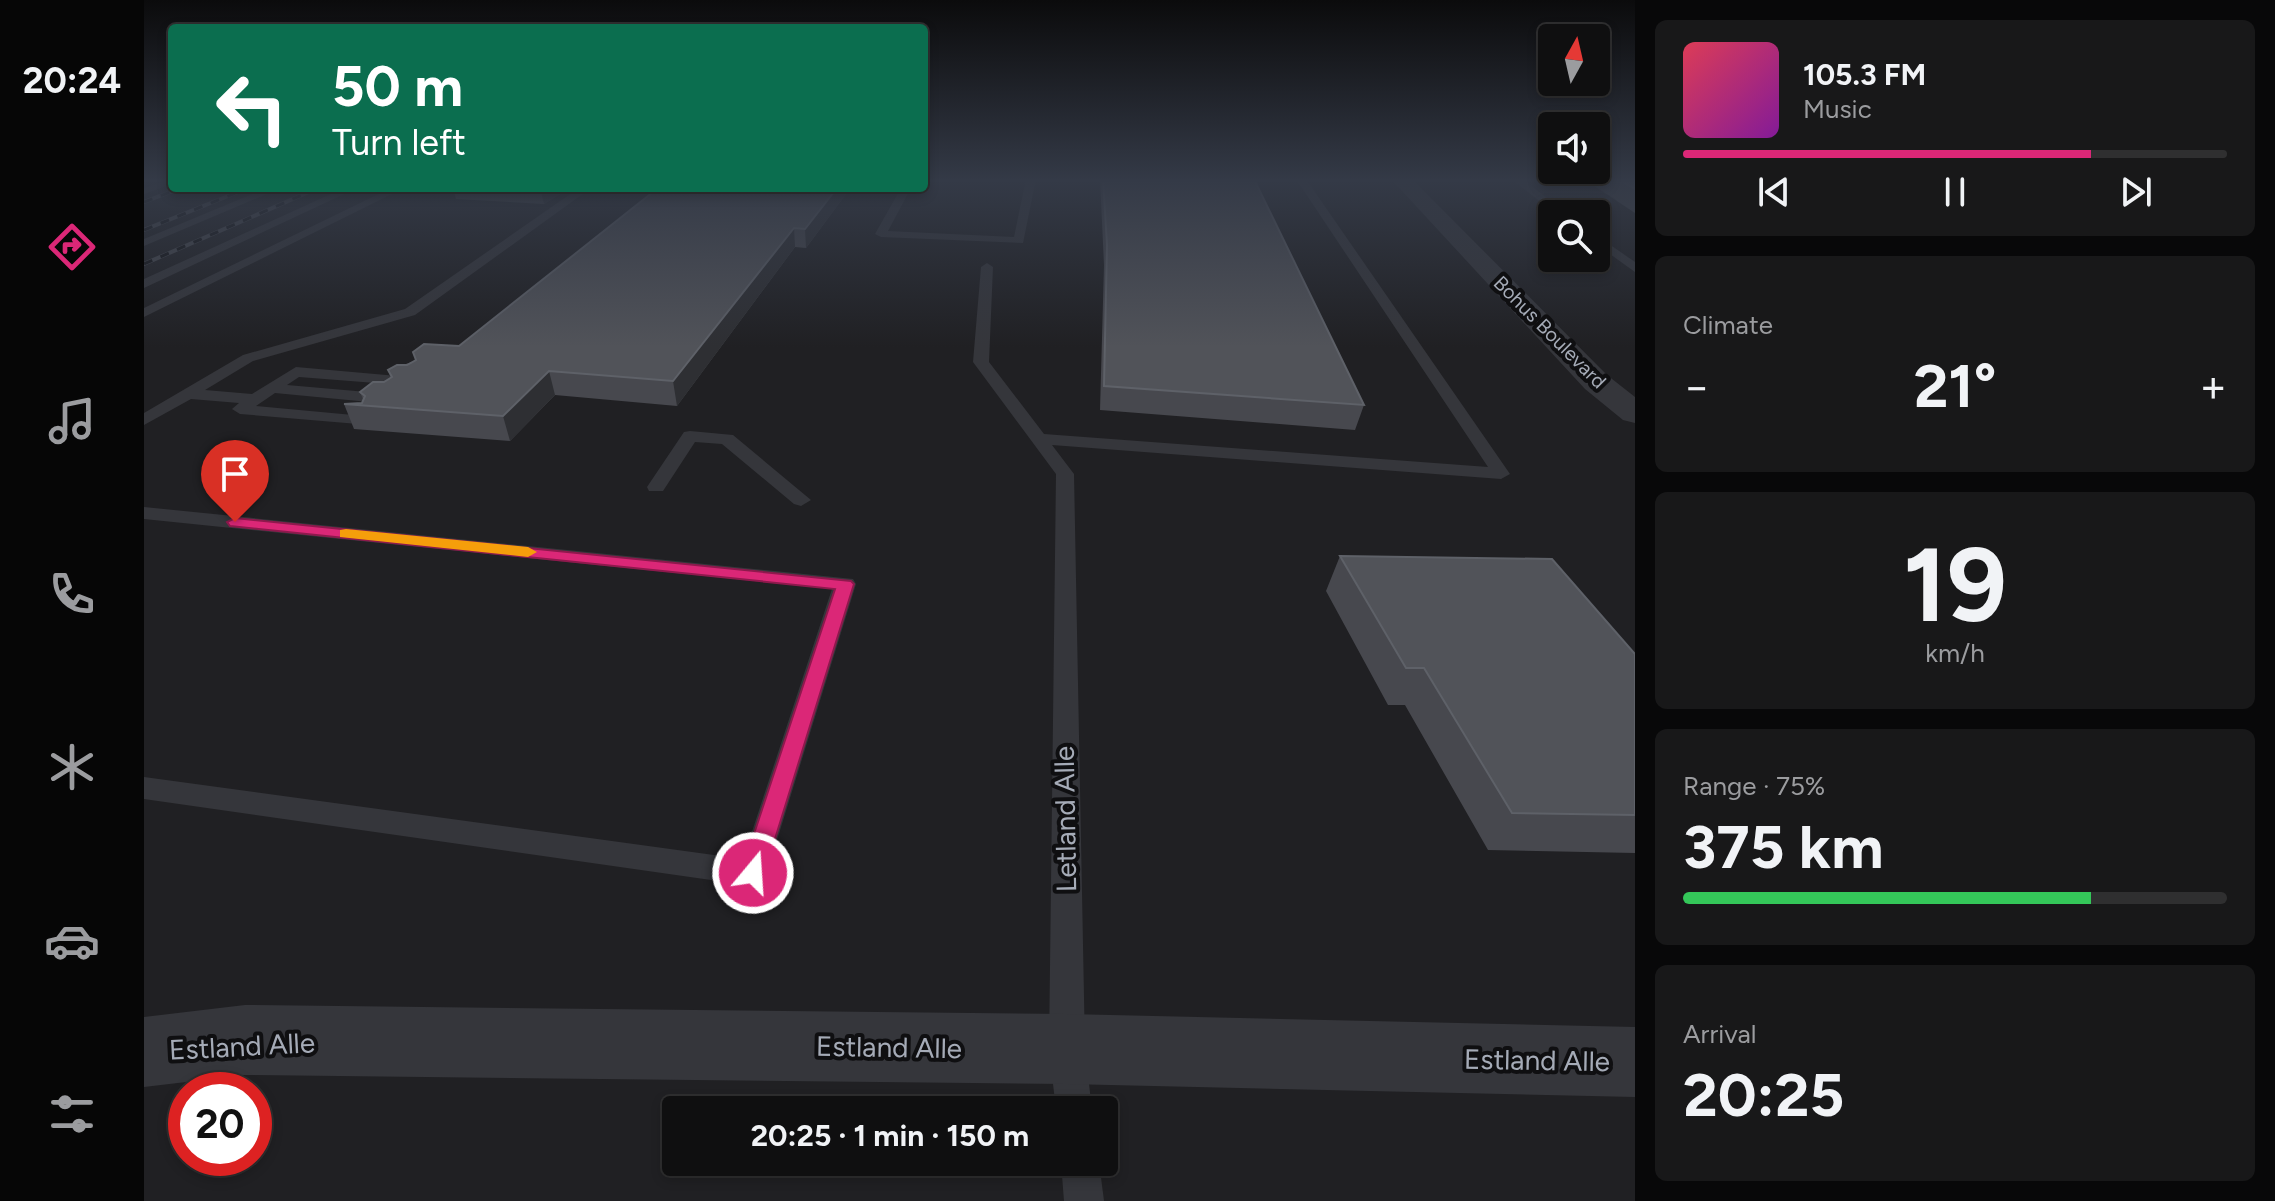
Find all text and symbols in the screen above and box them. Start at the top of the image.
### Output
north arrow [1538,24,1610,96]
map controls [1538,24,1610,272]
text: 50 m [332,53,463,120]
icon: left [200,56,304,160]
text: 105.3 FM [1803,56,1926,93]
text: 20:24 [23,59,121,102]
text: Music [1803,93,1872,125]
button: sound [1538,112,1610,184]
text: Turn left [332,121,466,164]
icon: previous [1752,170,1796,214]
icon: pause [1933,170,1977,214]
icon: next [2114,170,2158,214]
button: search [1538,200,1610,272]
icon: directions [44,219,100,275]
street label: Bohus Boulevard [1489,271,1611,393]
text: Climate [1683,309,1773,341]
text: 21° [1914,350,1996,422]
text: − [1683,360,1710,413]
text: + [2200,360,2227,413]
icon: music [44,393,100,449]
pin [201,440,269,522]
icon: arrive [213,452,257,496]
text: 19 [1903,522,2007,647]
icon: phone [44,566,100,622]
text: km/h [1925,637,1985,669]
icon: climate [44,739,100,795]
street label: Letland Alle [1047,746,1083,892]
text: Range · 75% [1683,770,1825,802]
text: 375 km [1683,811,1883,883]
position arrow [711,831,795,915]
icon: car [44,913,100,969]
text: Arrival [1683,1018,1756,1050]
street label: Estland Alle [168,1025,316,1067]
street label: Estland Alle [816,1029,962,1065]
street label: Estland Alle [1464,1042,1610,1078]
text: 20:25 [1683,1059,1844,1131]
speed limit sign: 20 [168,1072,272,1176]
icon: filters [44,1086,100,1142]
text: 20:25 · 1 min · 150 m [751,1117,1029,1154]

